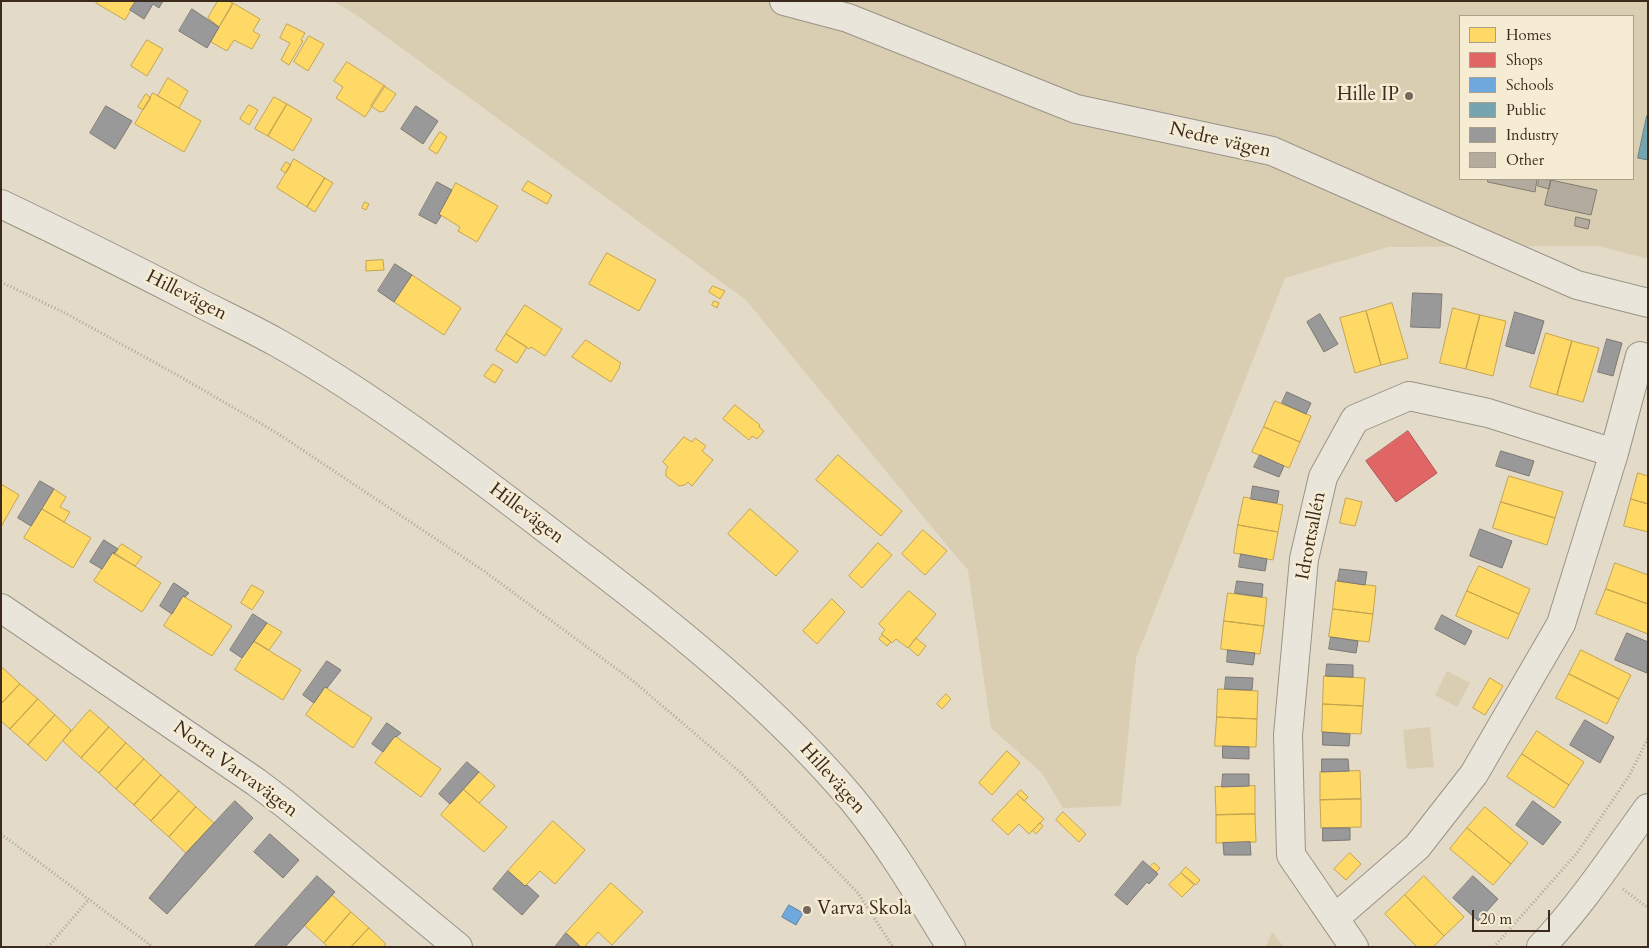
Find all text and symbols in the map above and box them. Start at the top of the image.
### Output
legend [1459,15,1634,180]
text: Homes [1506,25,1551,45]
text: Shops [1506,50,1543,70]
text: Schools [1506,75,1554,95]
place label: Hille IP [1337,85,1399,107]
marker: Hille IP [1403,90,1415,102]
text: Public [1506,100,1546,120]
street label: Nedre vägen [1167,118,1273,164]
text: Industry [1506,125,1559,145]
text: Other [1506,150,1544,170]
street label: Hillevägen [142,266,230,326]
street label: Hillevägen [484,479,568,549]
street label: Idrottsallén [1292,490,1332,582]
street label: Norra Varvavägen [168,717,302,823]
street label: Hillevägen [794,739,870,819]
place label: Varva Skola [817,899,912,921]
scale bar [1474,900,1552,932]
marker: Varva Skola [801,904,813,916]
text: 20 m [1480,909,1512,929]

